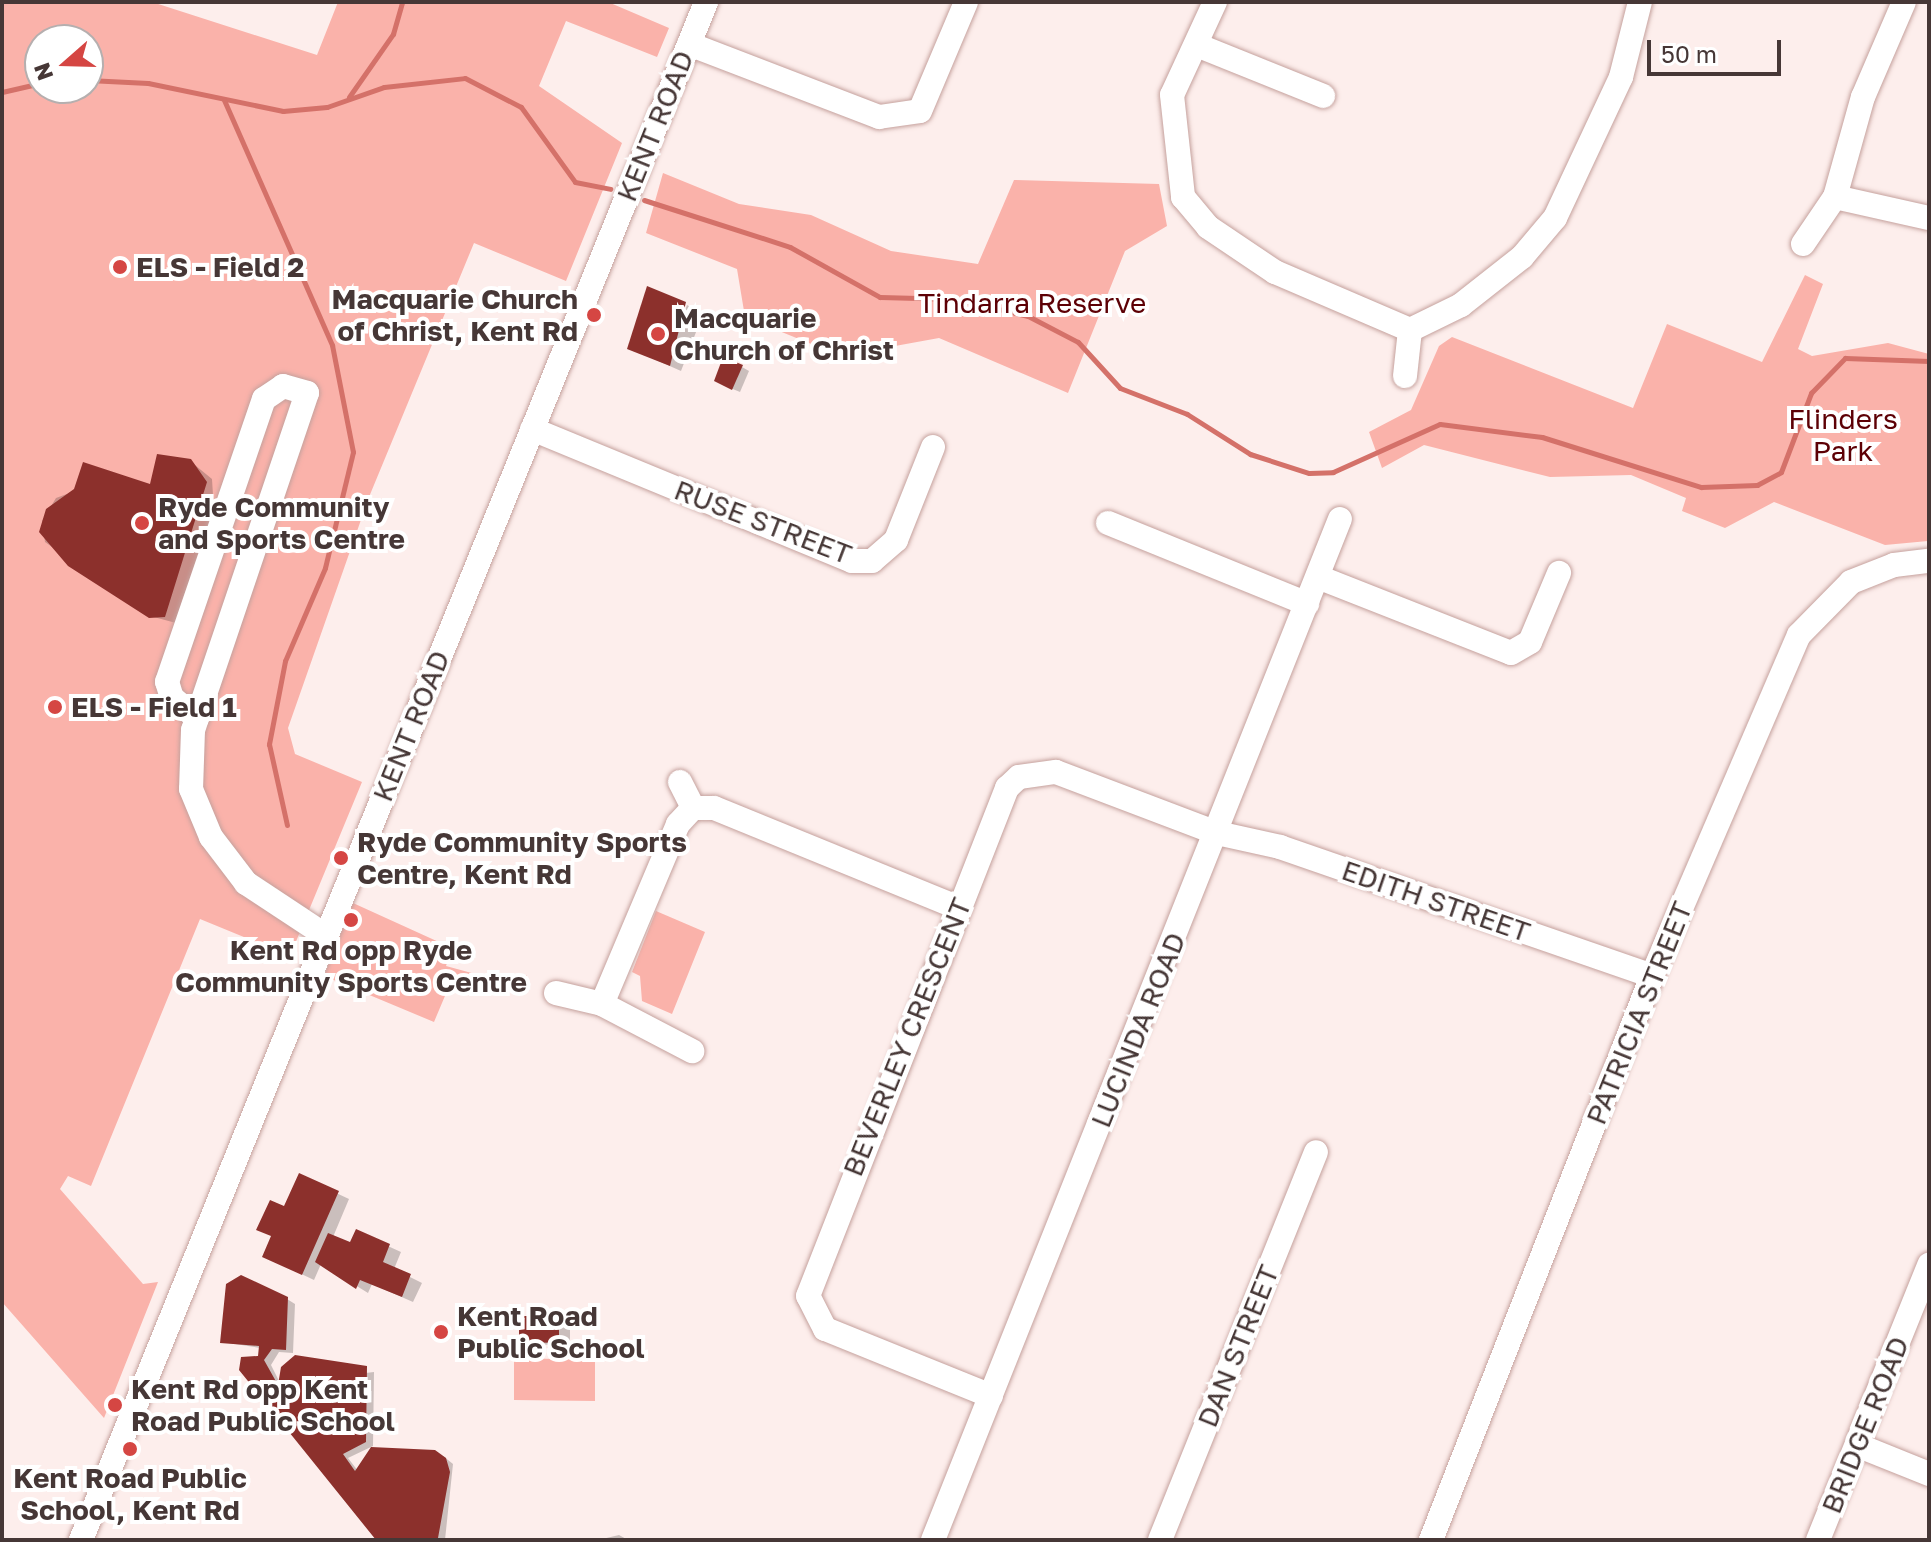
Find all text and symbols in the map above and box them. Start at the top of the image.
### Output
north arrow [24,24,104,104]
scale bar [1651,24,1785,74]
text: 50 m [1661,39,1717,68]
street label: KENT ROAD [610,46,700,206]
text: N [27,59,58,84]
place label: ELS - Field 2 [136,250,304,284]
marker: ELS - Field 2 [111,258,129,276]
place label: Macquarie Church of Christ, Kent Rd [331,282,578,348]
park label: Tindarra Reserve [918,286,1146,320]
place label: Macquarie Church of Christ [674,301,894,367]
marker: Macquarie Church of Christ, Kent Rd [585,306,603,324]
marker: Macquarie Church of Christ [649,325,667,343]
park label: Flinders Park [1788,402,1898,468]
street label: RUSE STREET [670,473,856,571]
place label: Ryde Community and Sports Centre [158,490,405,556]
marker: Ryde Community and Sports Centre [133,514,151,532]
street label: KENT ROAD [366,646,456,806]
place label: ELS - Field 1 [71,690,237,724]
marker: ELS - Field 1 [46,698,64,716]
place label: Ryde Community Sports Centre, Kent Rd [357,825,687,891]
marker: Ryde Community Sports Centre, Kent Rd [332,849,350,867]
street label: EDITH STREET [1337,853,1535,949]
street label: BEVERLEY CRESCENT [836,893,978,1181]
street label: PATRICIA STREET [1579,897,1699,1129]
marker: Kent Rd opp Ryde Community Sports Centre [342,911,360,929]
street label: LUCINDA ROAD [1084,928,1192,1132]
place label: Kent Rd opp Ryde Community Sports Centre [175,933,527,999]
street label: DAN STREET [1190,1260,1286,1432]
place label: Kent Road Public School [457,1299,645,1365]
marker: Kent Road Public School [432,1323,450,1341]
street label: BRIDGE ROAD [1814,1332,1916,1518]
place label: Kent Rd opp Kent Road Public School [131,1372,395,1438]
marker: Kent Rd opp Kent Road Public School [106,1396,124,1414]
marker: Kent Road Public School, Kent Rd [121,1440,139,1458]
place label: Kent Road Public School, Kent Rd [13,1461,247,1527]

